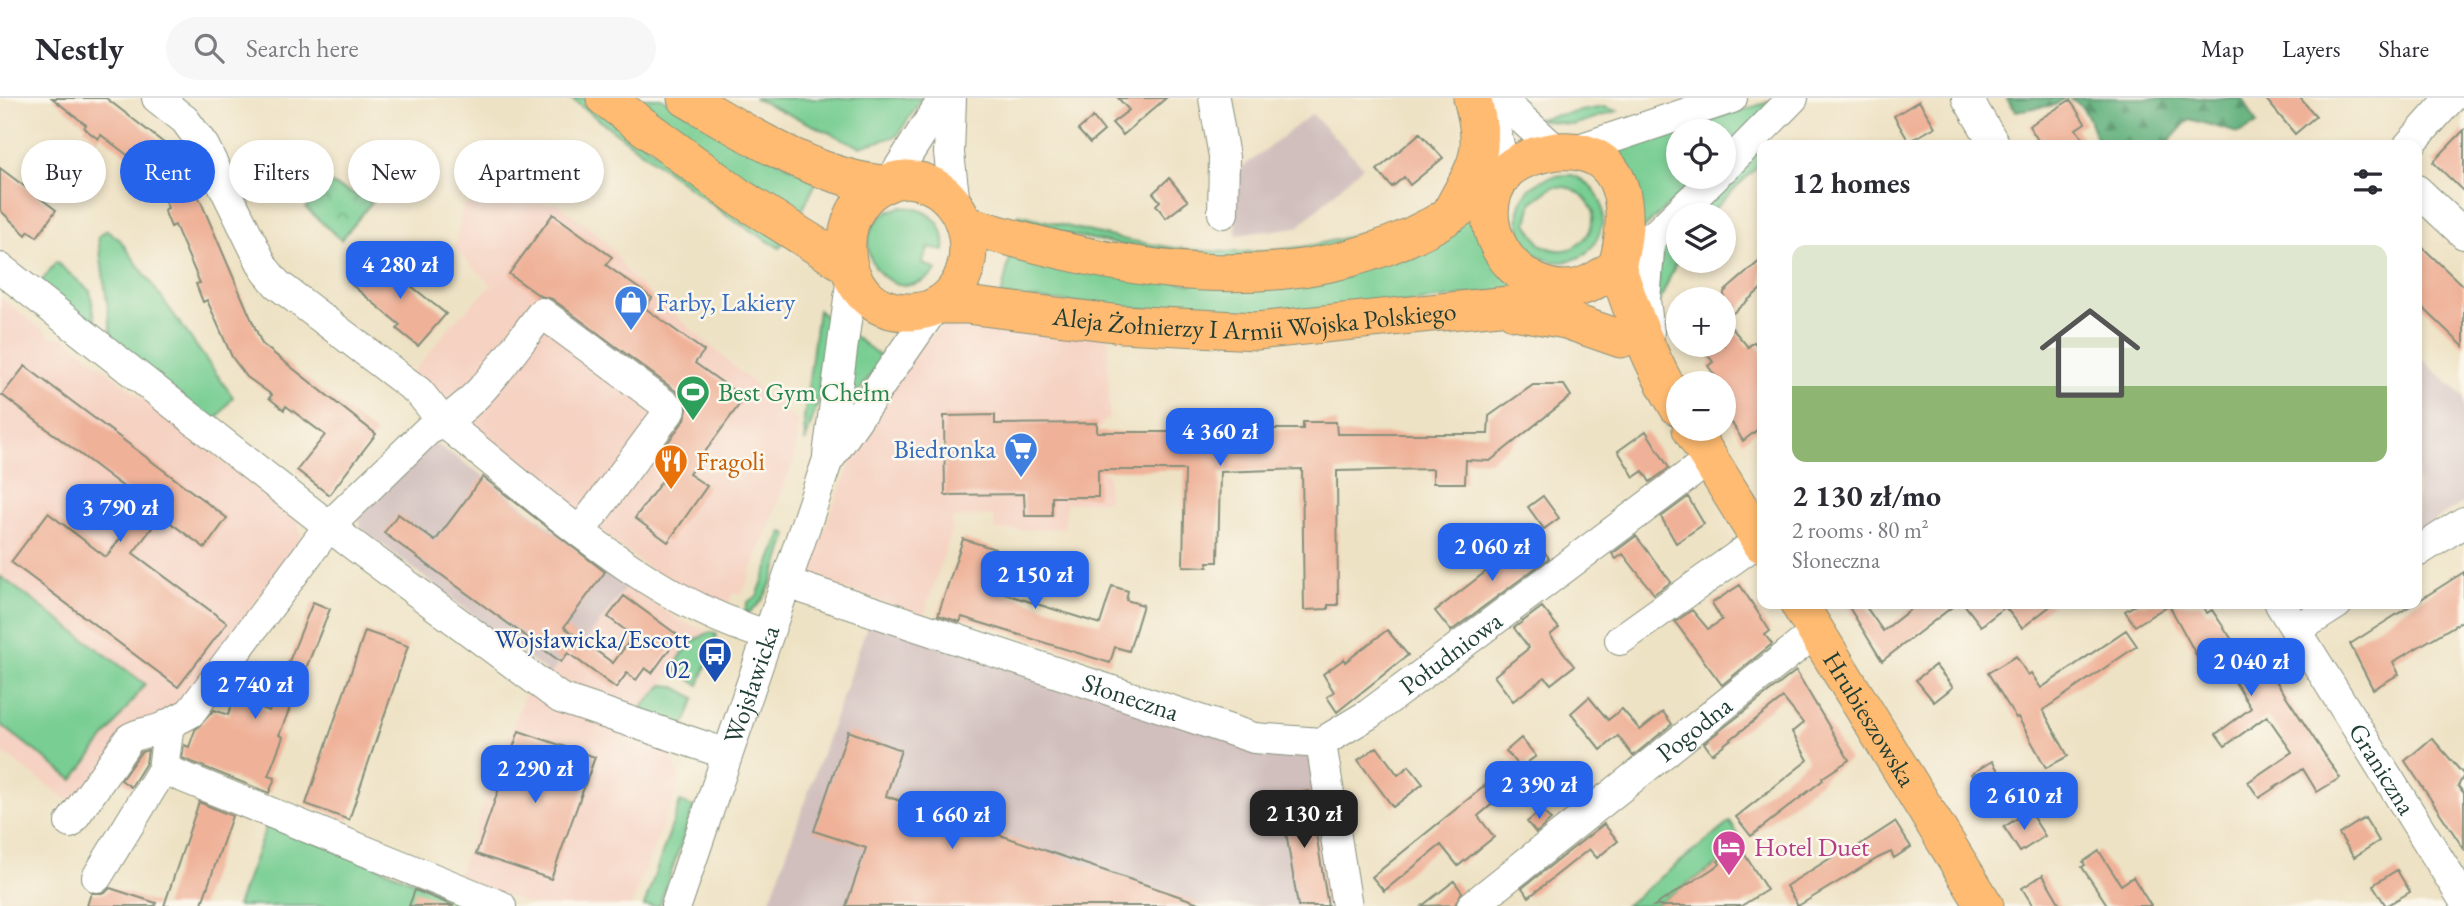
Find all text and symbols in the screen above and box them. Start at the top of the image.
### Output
search box [166,17,656,80]
text: Nestly [35,27,124,70]
icon: search [190,29,228,67]
text: Search here [246,31,359,65]
text: Map [2201,33,2244,64]
text: Layers [2282,33,2341,64]
text: Share [2379,33,2429,64]
map controls [1666,119,1736,441]
button: locate [1666,119,1736,189]
chip: Buy [21,140,106,203]
chip: Rent [120,140,215,203]
chip: Filters [229,140,334,203]
chip: New [348,140,440,203]
chip: Apartment [454,140,604,203]
text: 12 homes [1792,163,1910,202]
icon: filters [2349,163,2387,201]
button: layers [1666,203,1736,273]
pin: 4 280 zł [328,242,472,301]
text: 4 280 zł [362,249,438,279]
shop icon: Farby, Lakiery [612,283,650,332]
place label: Farby, Lakiery [656,285,796,319]
button: + [1666,287,1736,357]
icon: home [2027,290,2153,416]
street label: Aleja Żołnierzy I Armii Wojska Polskiego [1050,293,1458,349]
button: − [1666,371,1736,441]
sports icon: Best Gym Chełm [674,373,712,422]
place label: Best Gym Chełm [718,375,890,409]
pin: 4 360 zł [1148,408,1292,468]
text: 4 360 zł [1182,416,1258,446]
supermarket icon: Biedronka [1002,430,1040,479]
place label: Biedronka [893,432,997,466]
restaurant icon: Fragoli [652,442,690,491]
place label: Fragoli [696,444,765,478]
text: 2 130 zł/mo [1792,476,1941,515]
pin: 3 790 zł [48,484,192,544]
text: 3 790 zł [82,492,158,522]
text: 2 rooms · 80 m² [1792,515,1929,545]
pin: 2 060 zł [1420,524,1564,583]
text: 2 060 zł [1454,531,1530,561]
text: Słoneczna [1792,545,1880,575]
pin: 2 150 zł [963,552,1107,611]
text: 2 150 zł [997,559,1073,589]
street label: Południowa [1392,603,1509,703]
street label: Wojsławicka [715,620,787,748]
place label: Wojsławicka/Escott 02 [494,622,691,686]
bus stop icon: Wojsławicka/Escott 02 [696,635,734,684]
pin: 2 040 zł [2179,638,2323,698]
street label: Hrubieszowska [1815,645,1925,793]
text: 2 040 zł [2213,646,2289,676]
pin: 2 740 zł [183,662,327,721]
street label: Słoneczna [1078,665,1184,729]
text: 2 740 zł [217,669,293,699]
street label: Pogodna [1649,688,1739,770]
street label: Graniczna [2341,716,2424,822]
pin: 2 290 zł [463,746,607,805]
text: 2 290 zł [497,753,573,783]
pin: 2 390 zł [1467,762,1611,821]
text: 2 390 zł [1501,769,1577,799]
pin: 2 610 zł [1952,772,2096,832]
text: 2 610 zł [1986,780,2062,810]
pin: 2 130 zł [1232,790,1376,850]
pin: 1 660 zł [880,792,1024,851]
text: 2 130 zł [1266,798,1342,828]
text: 1 660 zł [914,799,990,829]
hotel icon: Hotel Duet [1710,828,1748,877]
place label: Hotel Duet [1754,830,1869,864]

